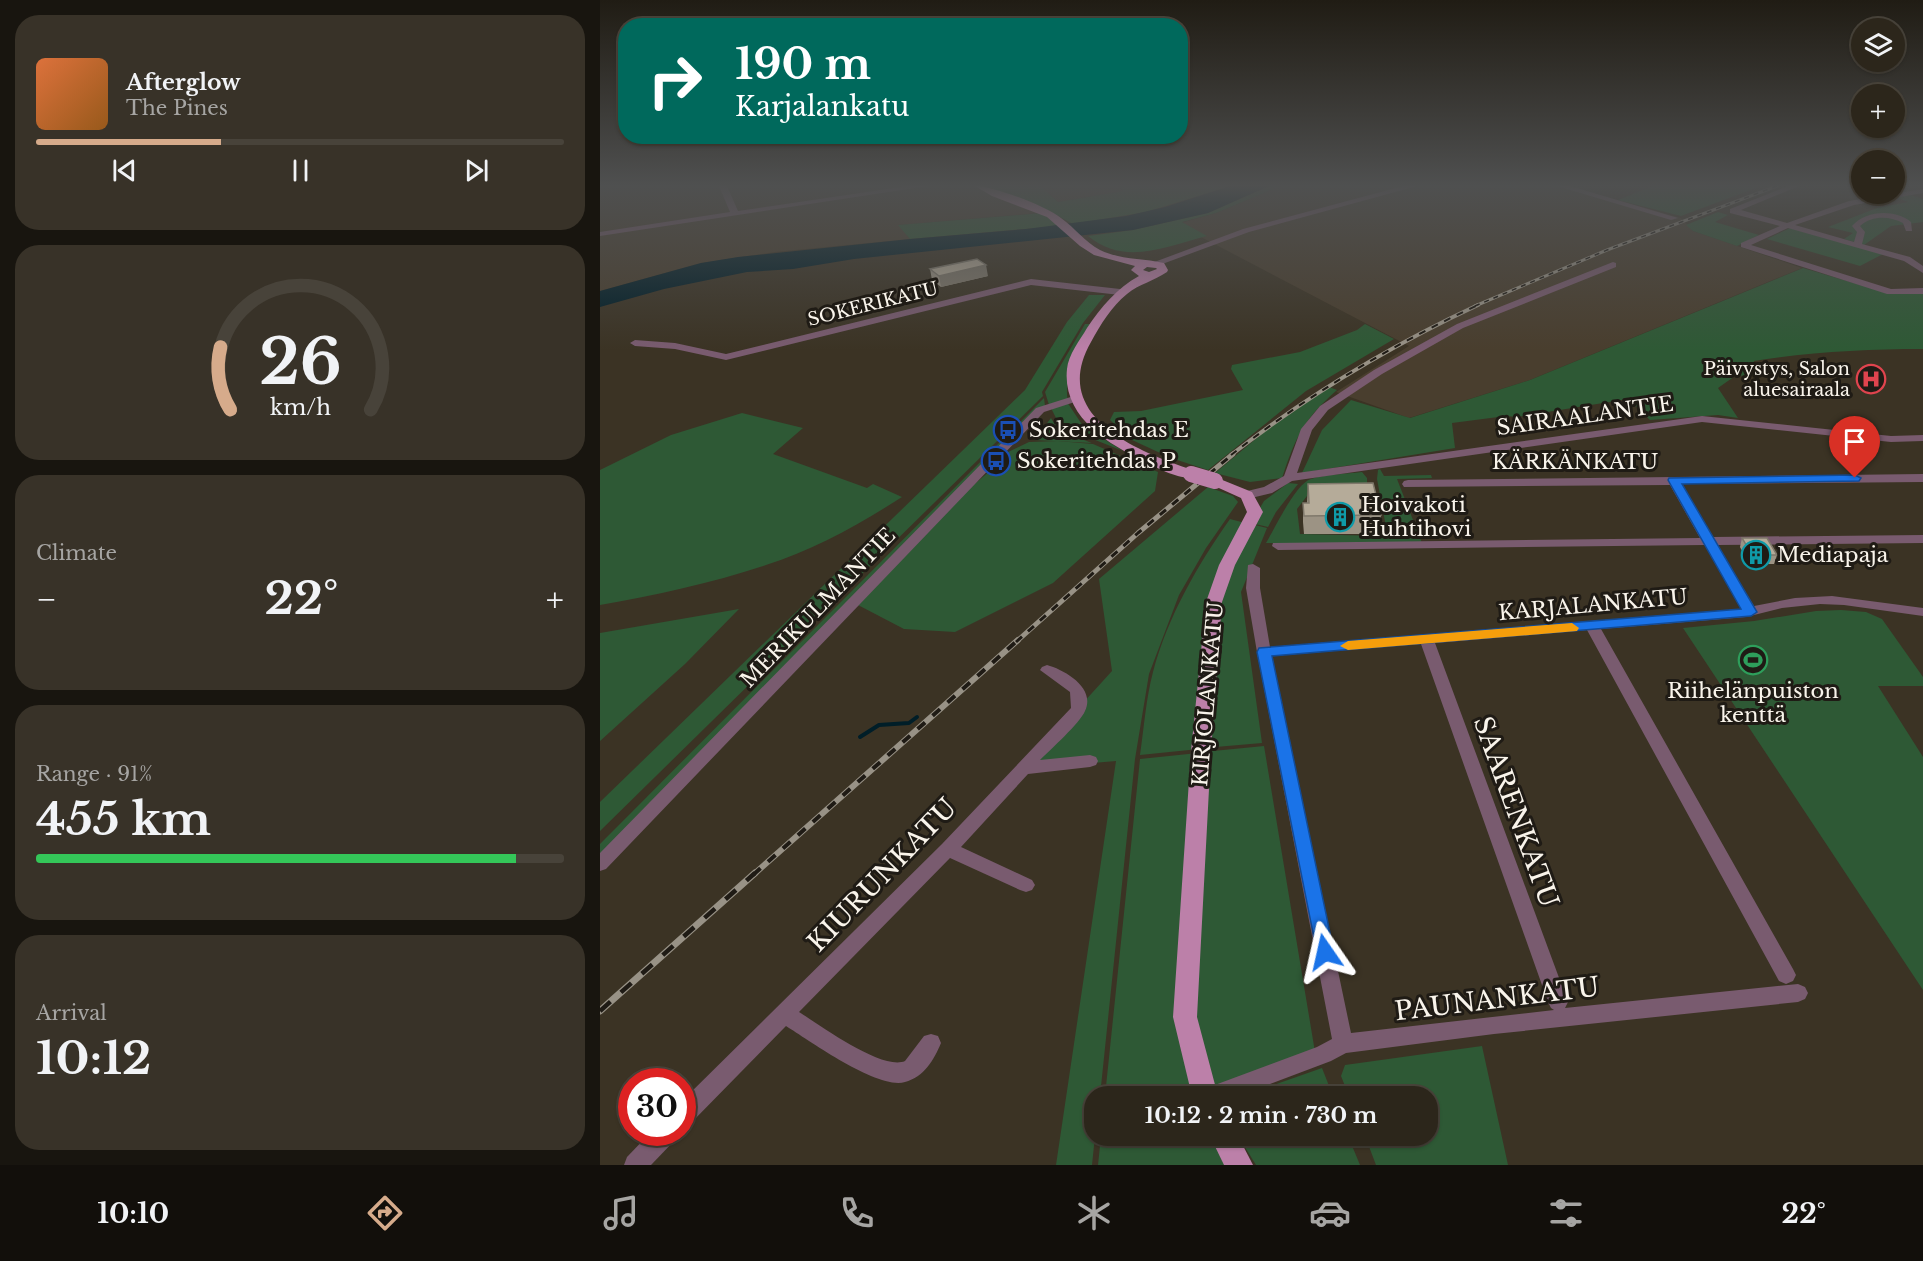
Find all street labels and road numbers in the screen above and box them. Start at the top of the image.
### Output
street label: SOKERIKATU [805,277,941,331]
street label: SAIRAALANTIE [1495,391,1675,441]
street label: KÄRKÄNKATU [1492,449,1658,475]
street label: MERIKULMANTIE [735,523,901,693]
street label: KARJALANKATU [1497,584,1689,626]
street label: KIRJOLANKATU [1187,600,1229,788]
street label: SAARENKATU [1467,712,1565,912]
street label: KIURUNKATU [801,792,963,958]
street label: PAUNANKATU [1393,971,1601,1027]

